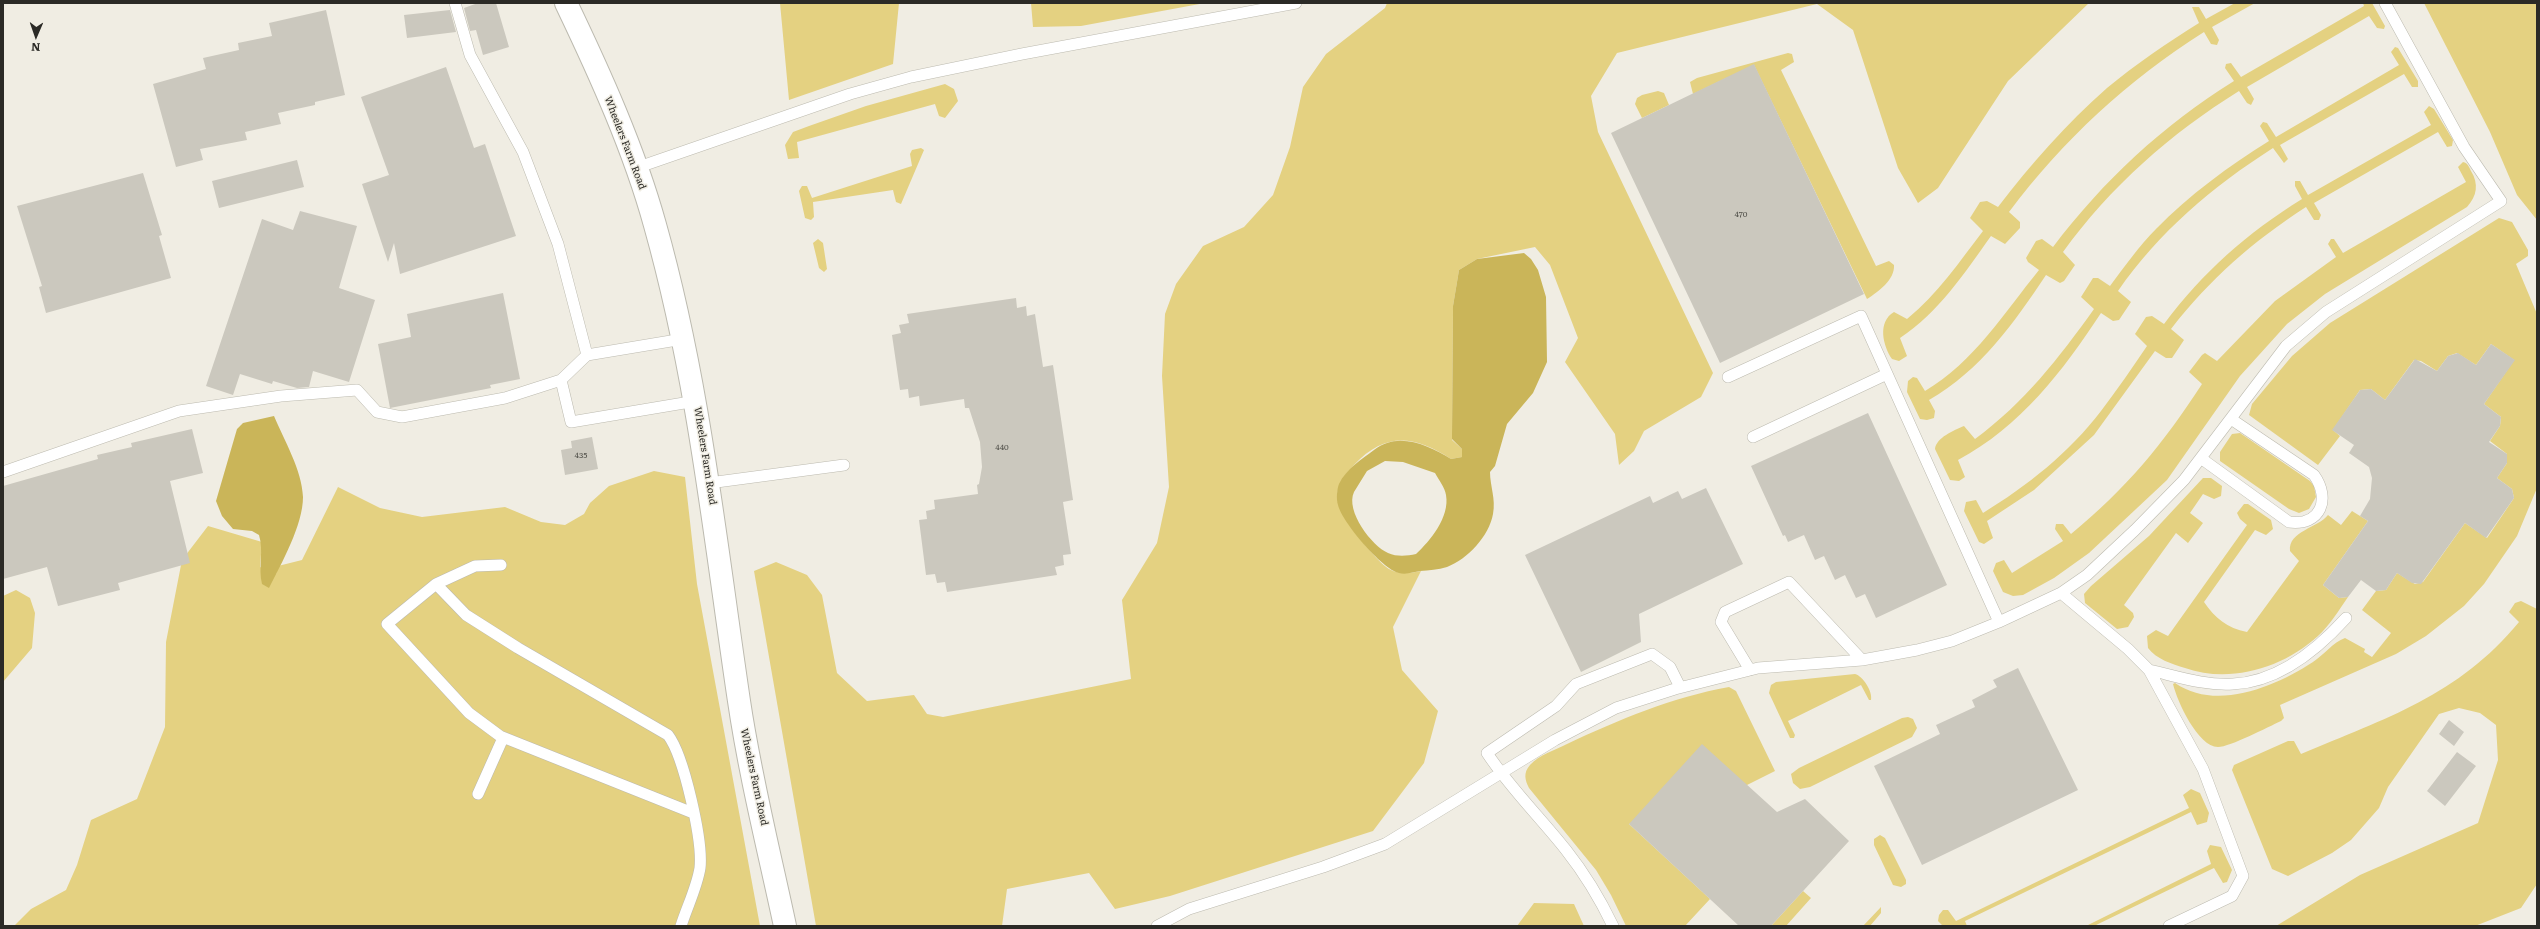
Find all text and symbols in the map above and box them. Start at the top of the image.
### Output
north arrow [16,16,56,56]
text: N [31,40,40,56]
street label: Wheelers Farm Road [602,95,648,191]
house number: 470 [1735,210,1747,220]
street label: Wheelers Farm Road [691,406,719,506]
house number: 440 [995,443,1009,453]
house number: 435 [575,451,587,461]
street label: Wheelers Farm Road [738,727,770,827]

